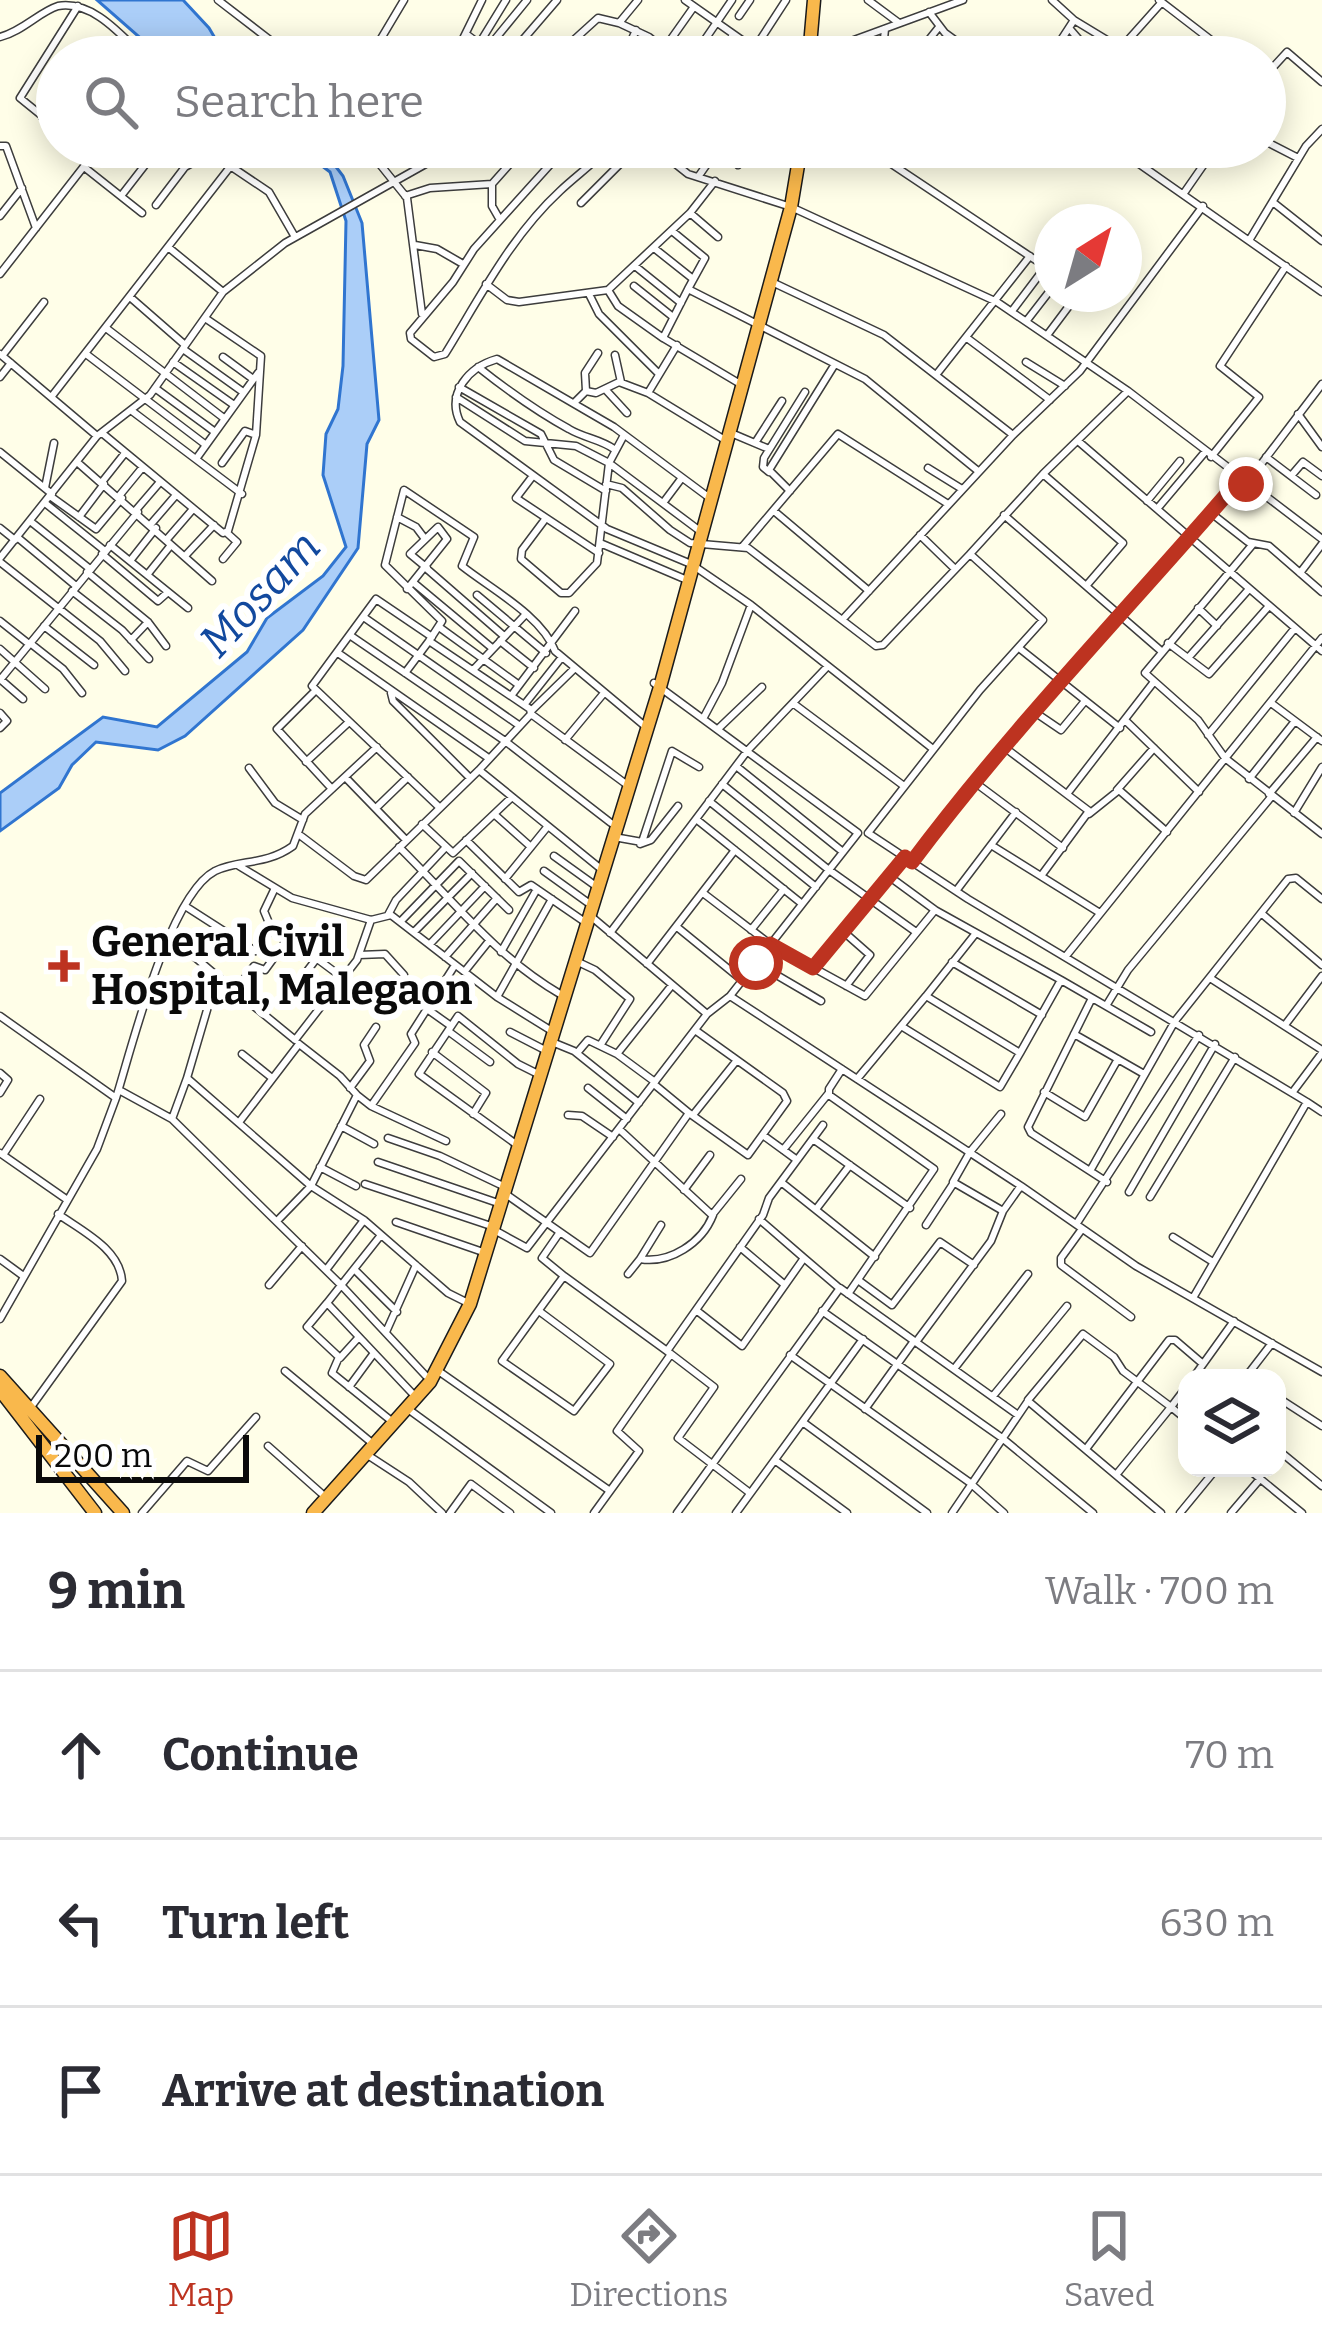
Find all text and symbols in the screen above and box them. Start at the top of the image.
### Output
search box [36,36,1286,168]
icon: search [78,69,144,135]
text: Search here [174,75,424,129]
north arrow [1034,204,1142,312]
route end [1219,457,1273,511]
water label: Mosam [189,520,331,668]
place label: General Civil Hospital, Malegaon [91,917,472,1015]
route start [729,936,783,990]
marker: General Civil Hospital, Malegaon [48,950,80,982]
map controls [1178,1369,1286,1477]
button: layers [1178,1369,1286,1477]
scale bar [36,1429,249,1482]
text: 200 m [54,1436,152,1476]
text: 9 min [48,1560,185,1622]
text: Walk · 700 m [1045,1568,1274,1614]
icon: ahead [48,1722,114,1788]
text: Continue [162,1728,359,1782]
text: 70 m [1185,1732,1274,1778]
icon: left [48,1890,114,1956]
text: Turn left [162,1896,349,1950]
text: 630 m [1159,1900,1274,1946]
icon: arrive [48,2058,114,2124]
text: Arrive at destination [162,2064,604,2118]
tab: Map [168,2203,234,2315]
tab: Directions [570,2203,728,2315]
tab: Saved [1064,2203,1154,2315]

